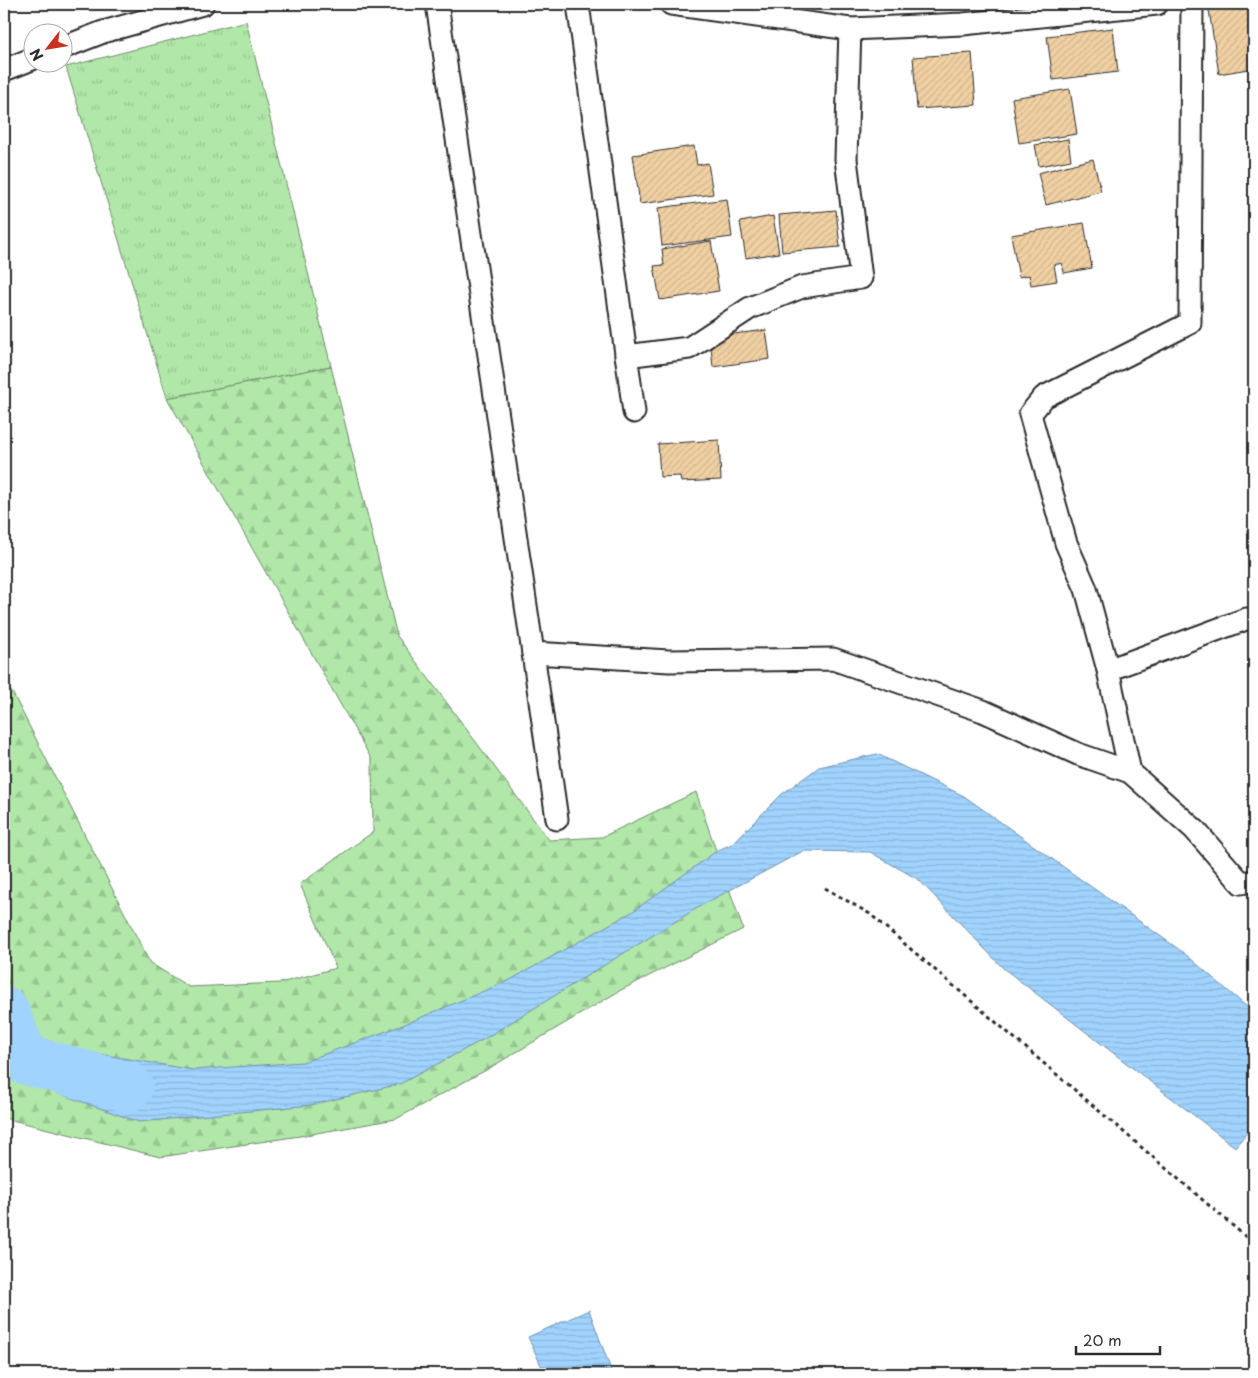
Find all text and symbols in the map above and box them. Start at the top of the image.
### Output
north arrow [22,22,72,72]
text: N [25,45,48,65]
scale bar [1076,1323,1159,1355]
text: 20 m [1083,1328,1122,1351]

